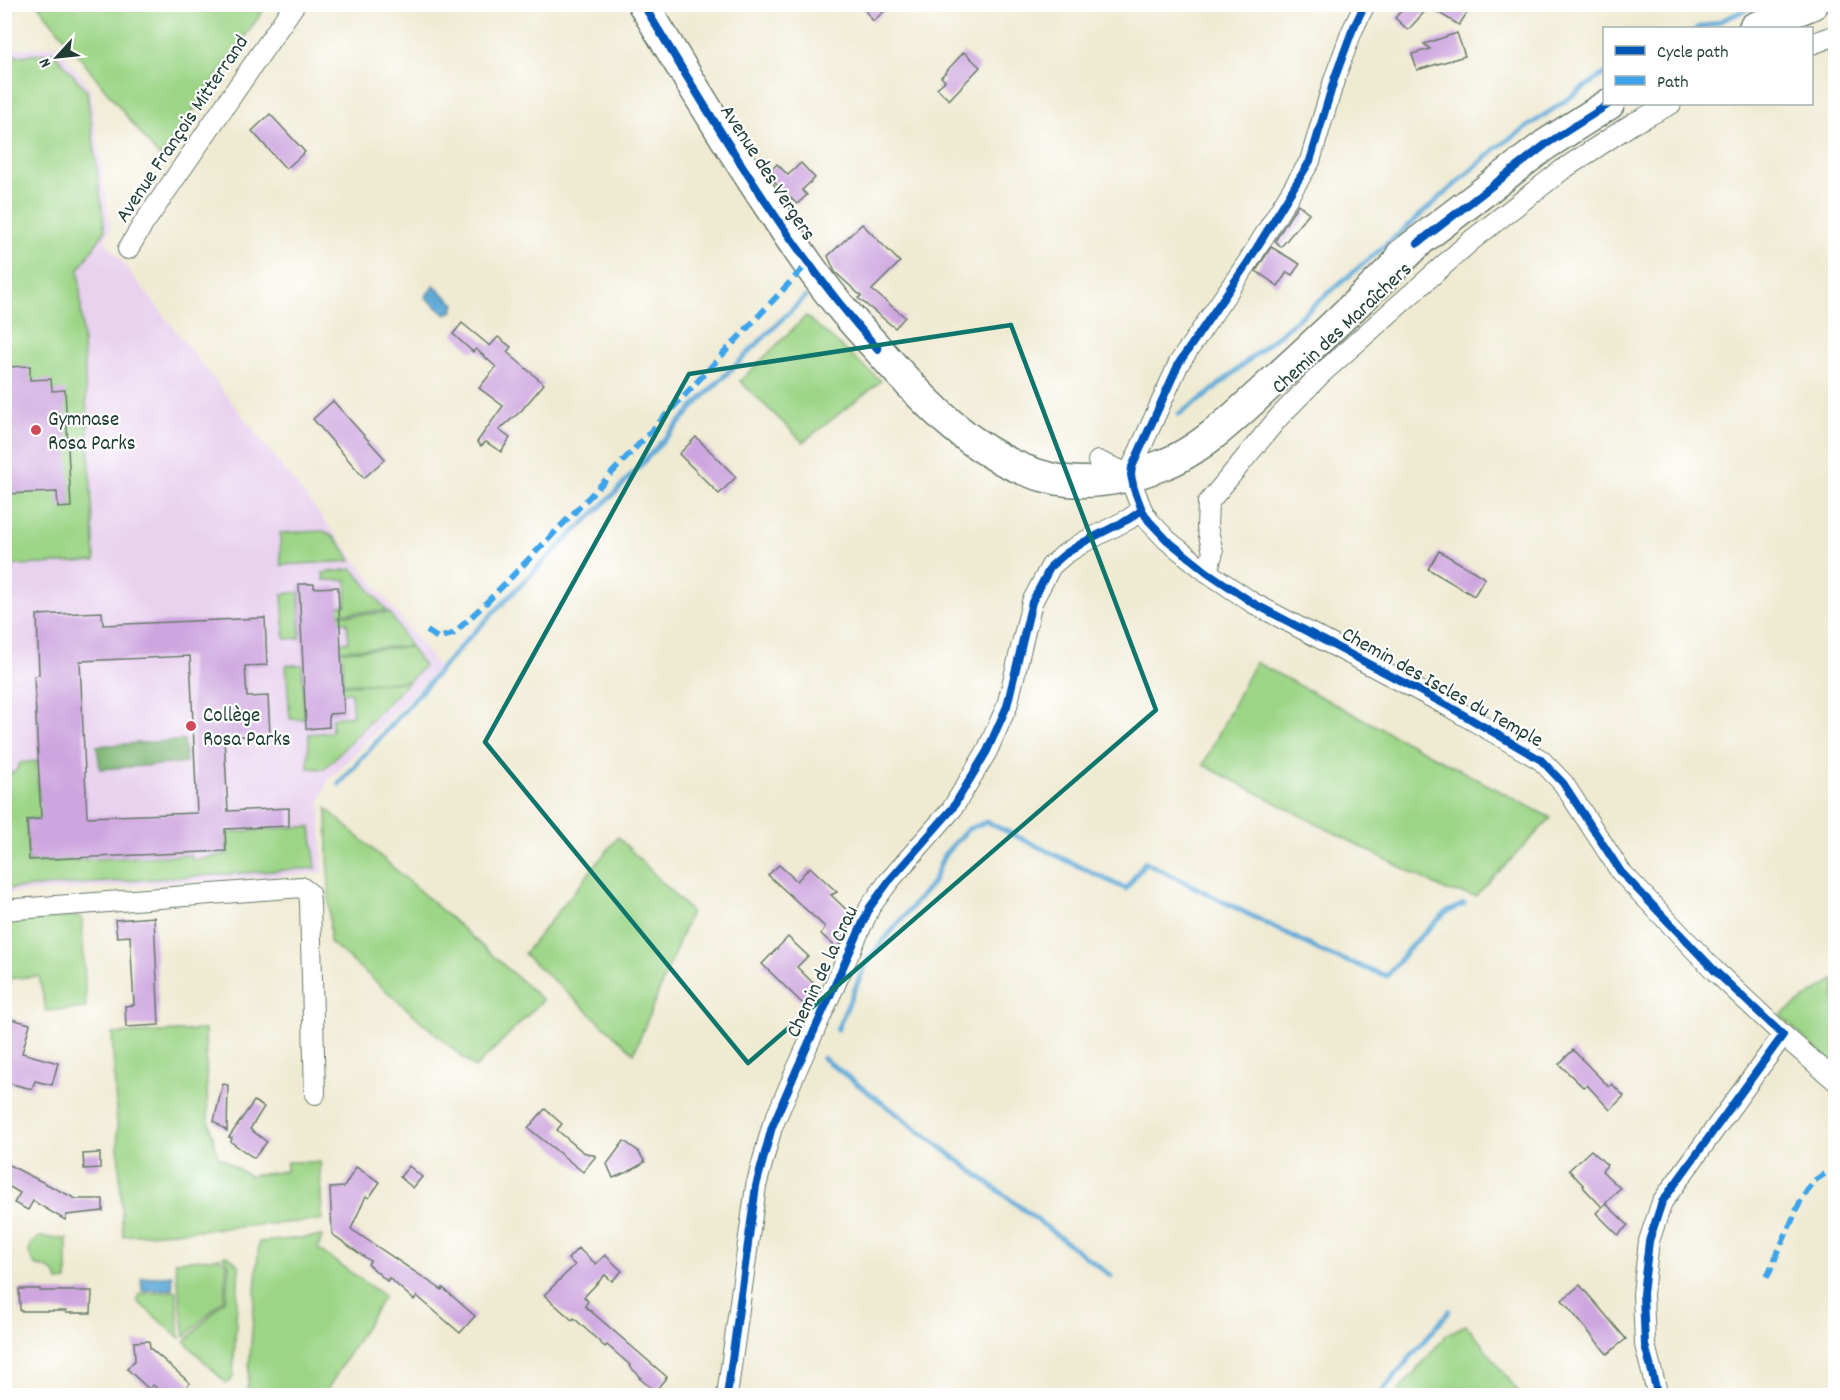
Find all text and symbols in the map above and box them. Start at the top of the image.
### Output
north arrow [27,27,87,87]
legend [1603,27,1813,105]
street label: Avenue François Mitterrand [110,30,257,229]
text: Cycle path [1657,41,1728,66]
text: N [34,54,58,71]
text: Path [1657,71,1689,96]
street label: Avenue des Vergers [711,100,822,248]
street label: Chemin des Maraîchers [1266,256,1420,402]
place label: Gymnase Rosa Parks [48,406,136,460]
marker: Gymnase Rosa Parks [29,423,43,437]
street label: Chemin des Iscles du Temple [1335,621,1548,757]
place label: Collège Rosa Parks [203,702,291,756]
marker: Collège Rosa Parks [184,719,198,733]
street label: Chemin de la Crau [780,901,867,1043]

